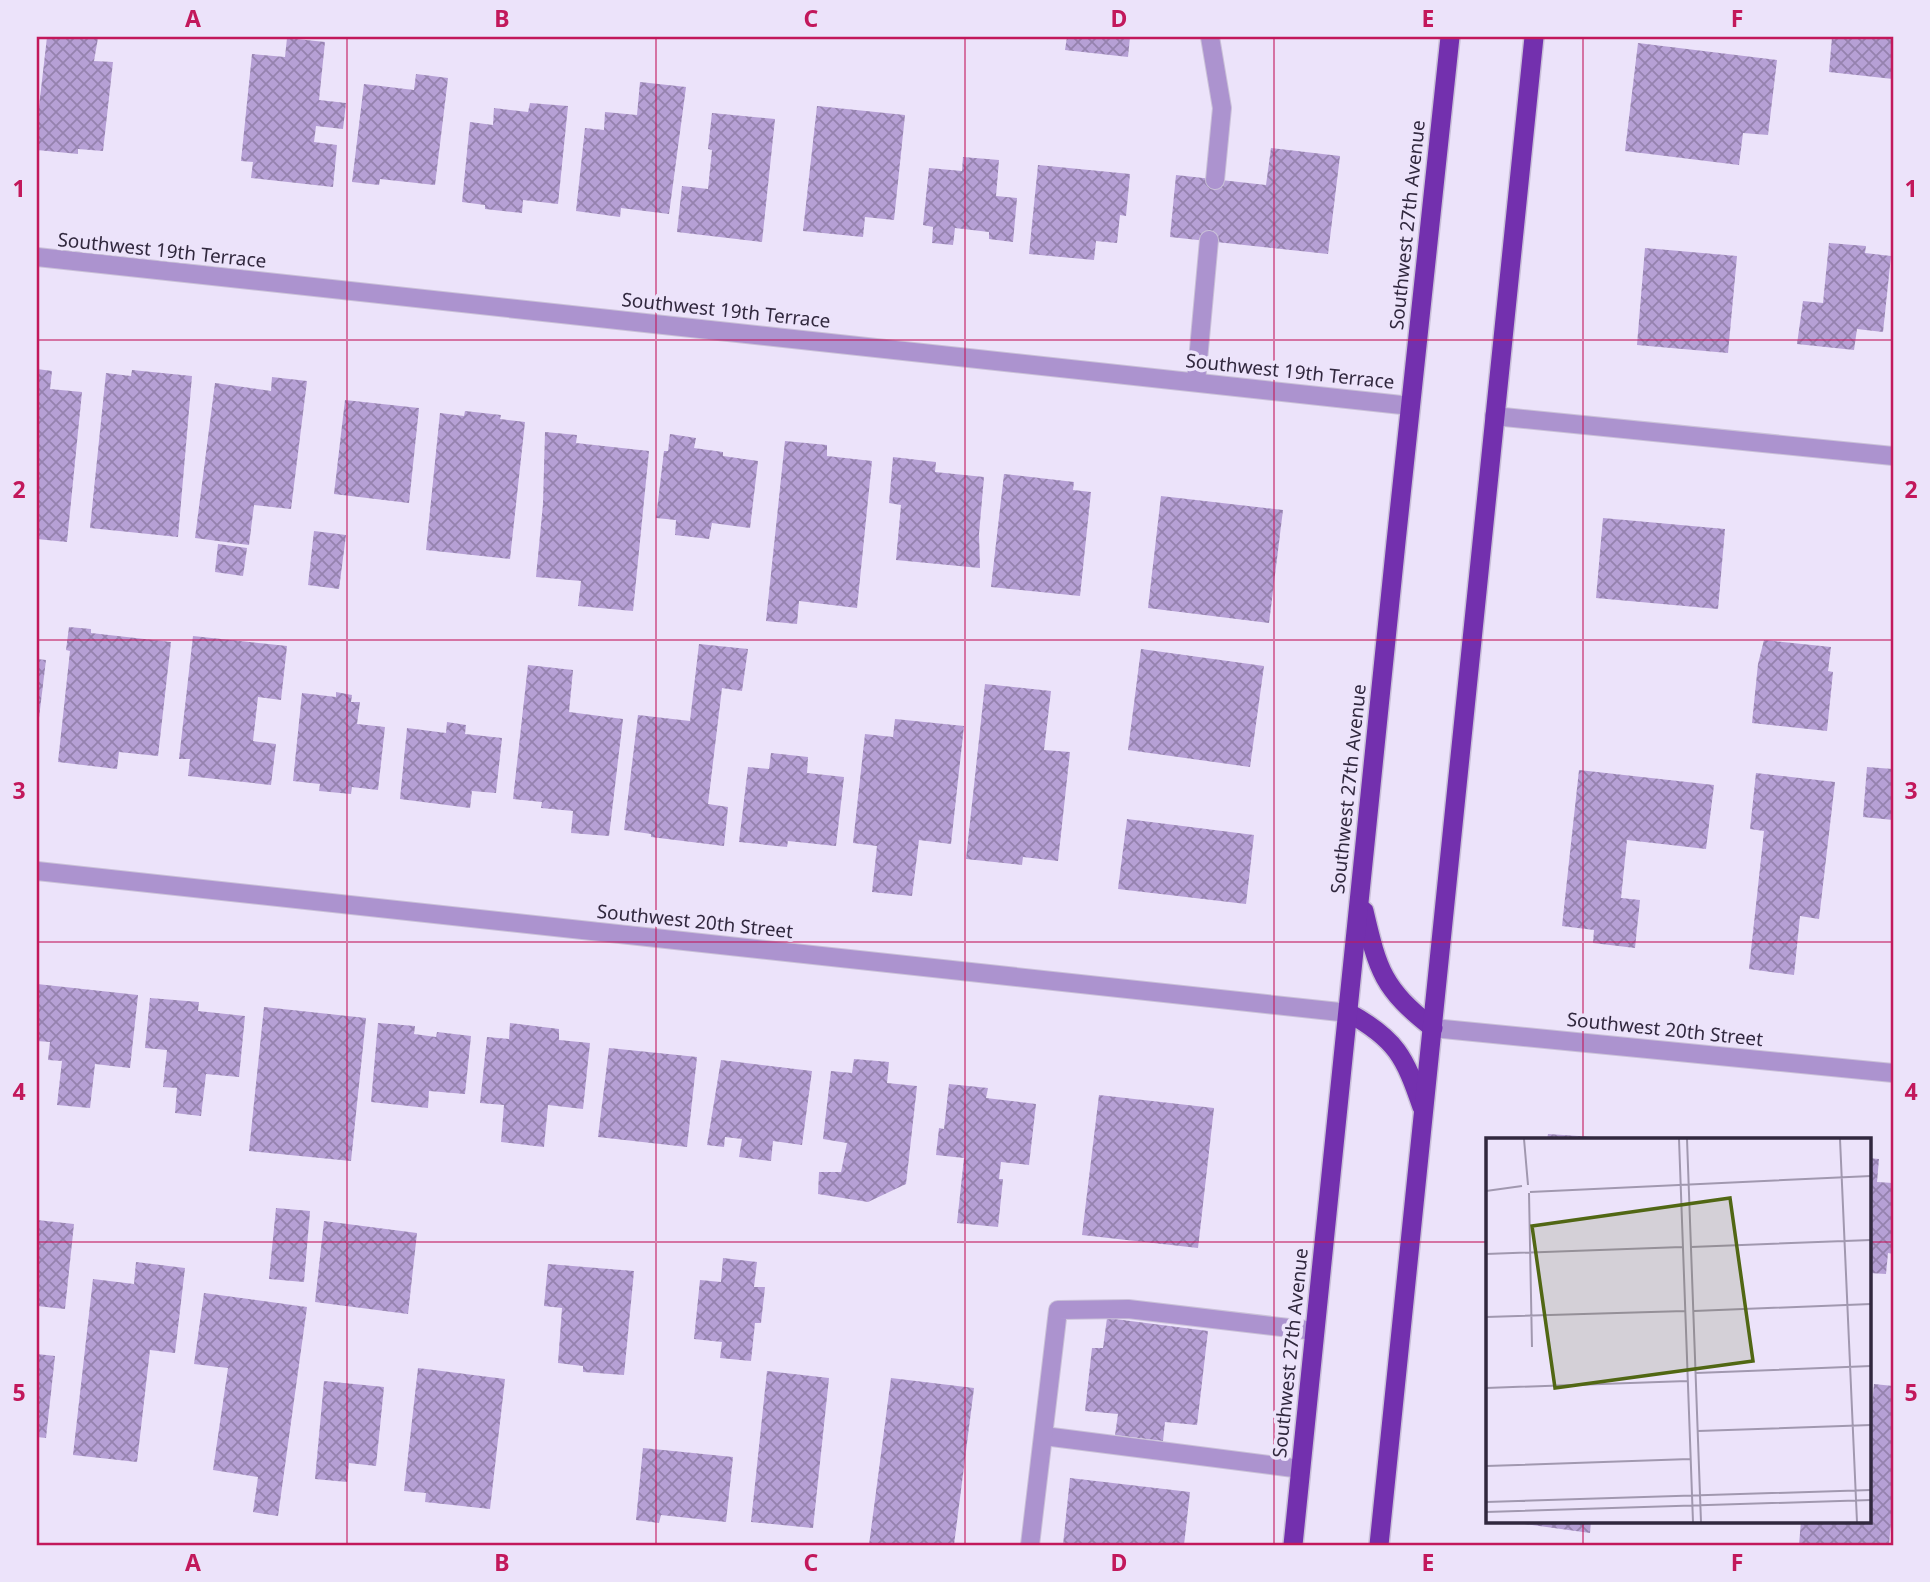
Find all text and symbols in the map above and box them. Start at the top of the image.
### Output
text: A [185,2,201,34]
text: B [494,2,510,34]
text: C [804,2,819,34]
text: D [1111,2,1127,34]
text: E [1422,2,1434,34]
text: F [1731,2,1743,34]
street label: Southwest 27th Avenue [1383,119,1431,331]
text: 1 [12,172,26,204]
text: 1 [1904,172,1918,204]
street label: Southwest 19th Terrace [56,226,268,274]
street label: Southwest 19th Terrace [620,286,832,334]
street label: Southwest 19th Terrace [1184,347,1396,395]
text: 2 [12,473,26,505]
text: 2 [1904,473,1918,505]
street label: Southwest 27th Avenue [1324,683,1372,895]
text: 3 [12,774,26,806]
text: 3 [1904,774,1918,806]
street label: Southwest 20th Street [596,898,795,944]
street label: Southwest 20th Street [1566,1006,1765,1052]
text: 4 [12,1075,26,1107]
text: 4 [1904,1075,1918,1107]
inset map [1486,1138,1870,1522]
street label: Southwest 27th Avenue [1266,1247,1314,1459]
text: 5 [12,1376,26,1408]
text: 5 [1904,1376,1918,1408]
text: A [185,1546,201,1578]
text: B [494,1546,510,1578]
text: C [804,1546,819,1578]
text: D [1111,1546,1127,1578]
text: E [1422,1546,1434,1578]
text: F [1731,1546,1743,1578]

